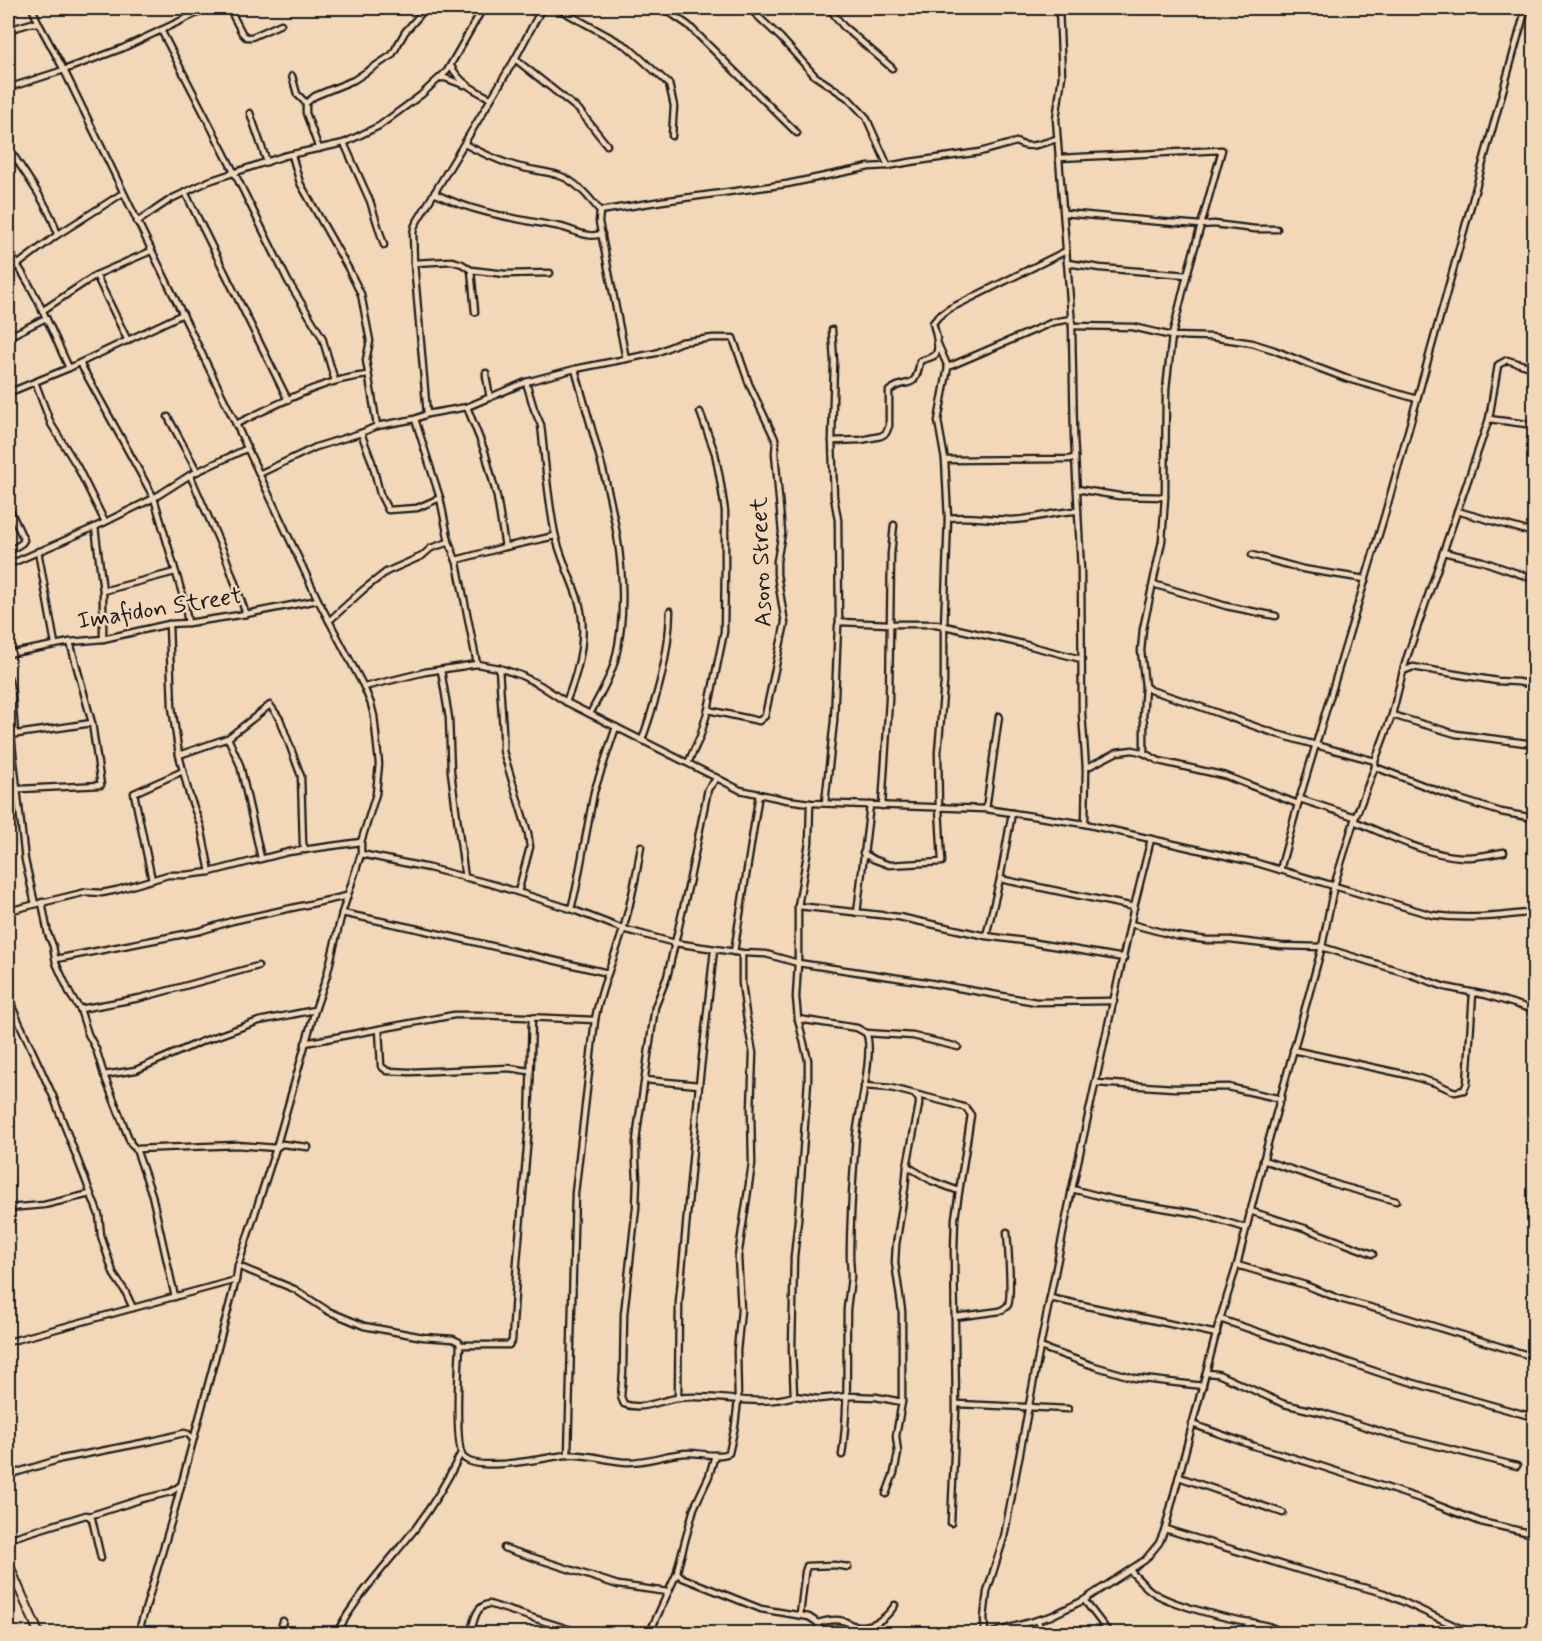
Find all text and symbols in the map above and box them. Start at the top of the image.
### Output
street label: Asoro Street [744,496,780,628]
street label: Imafidon Street [75,581,245,637]

